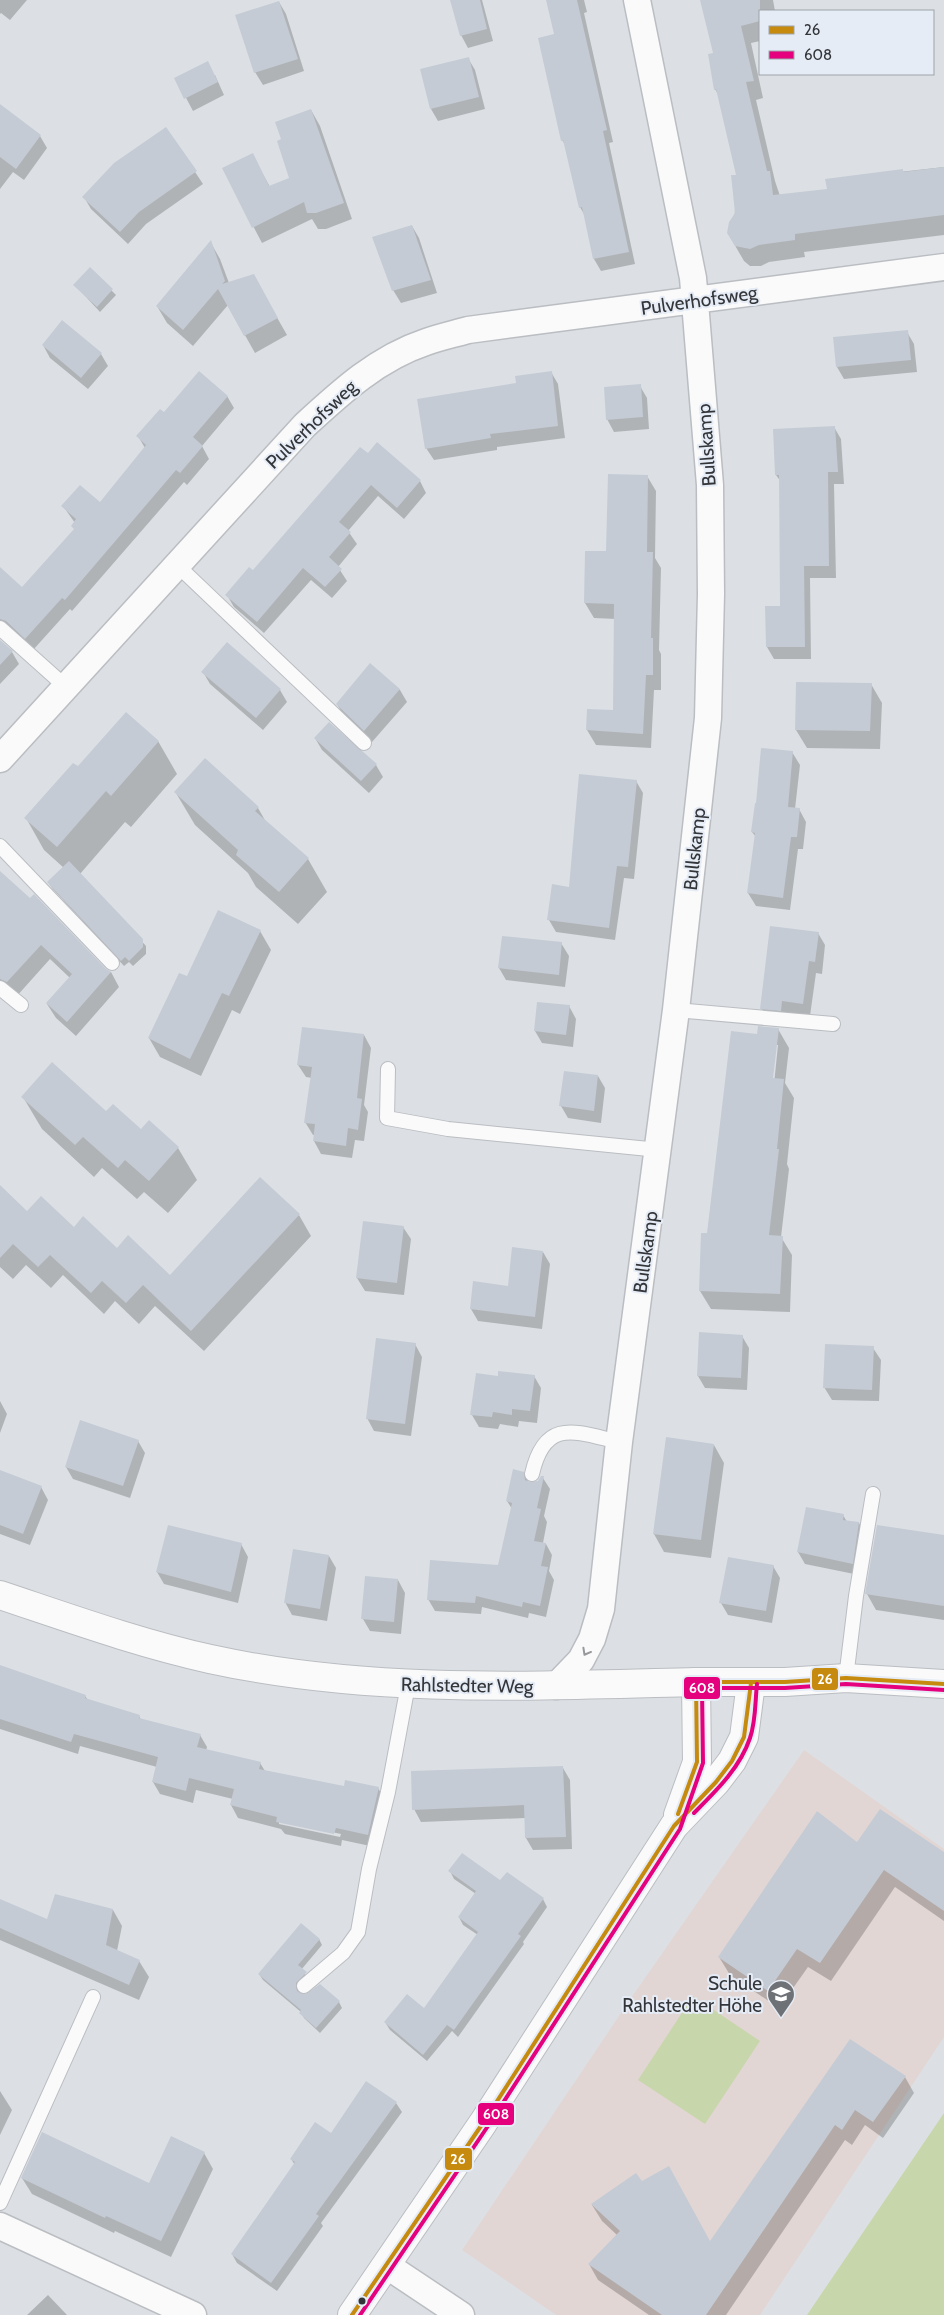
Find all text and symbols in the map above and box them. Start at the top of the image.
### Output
legend [759,10,934,75]
text: 26 [804,21,820,39]
text: 608 [804,46,832,64]
street label: Pulverhofsweg [639,281,759,320]
street label: Pulverhofsweg [261,375,362,473]
street label: Bullskamp [692,403,721,487]
street label: Bullskamp [679,807,710,891]
street label: Bullskamp [628,1209,663,1295]
one-way arrow [582,1647,592,1656]
line badge: 26 [811,1667,839,1691]
text: 26 [817,1670,833,1688]
street label: Rahlstedter Weg [401,1673,534,1698]
line badge: 608 [683,1676,721,1700]
text: 608 [689,1679,715,1697]
place label: Schule Rahlstedter Höhe [622,1972,762,2017]
school or university icon: Schule Rahlstedter Höhe [766,1979,796,2018]
line badge: 608 [477,2102,515,2126]
text: 608 [483,2105,509,2123]
line badge: 26 [444,2147,473,2171]
text: 26 [450,2150,466,2168]
unlabelled marker [357,2296,367,2306]

